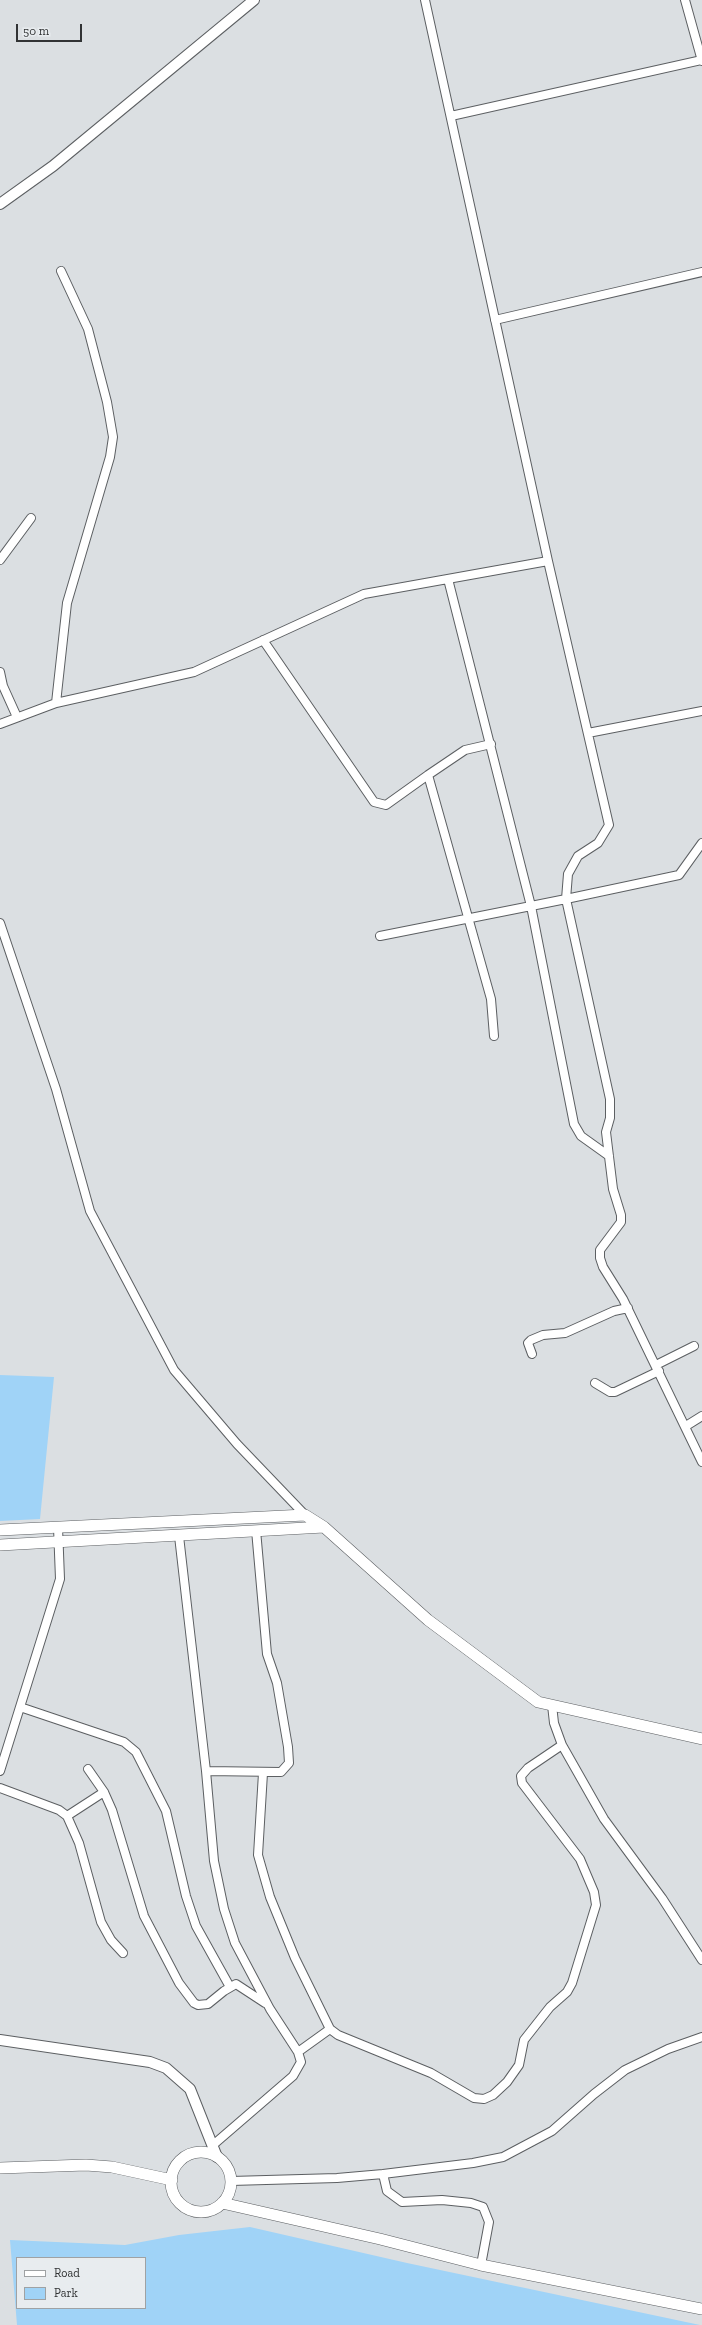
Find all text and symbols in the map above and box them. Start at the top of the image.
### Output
scale bar [18,16,84,42]
text: 50 m [23,24,49,38]
legend [16,2257,146,2309]
text: Road [54,2266,80,2280]
text: Park [54,2286,78,2300]

